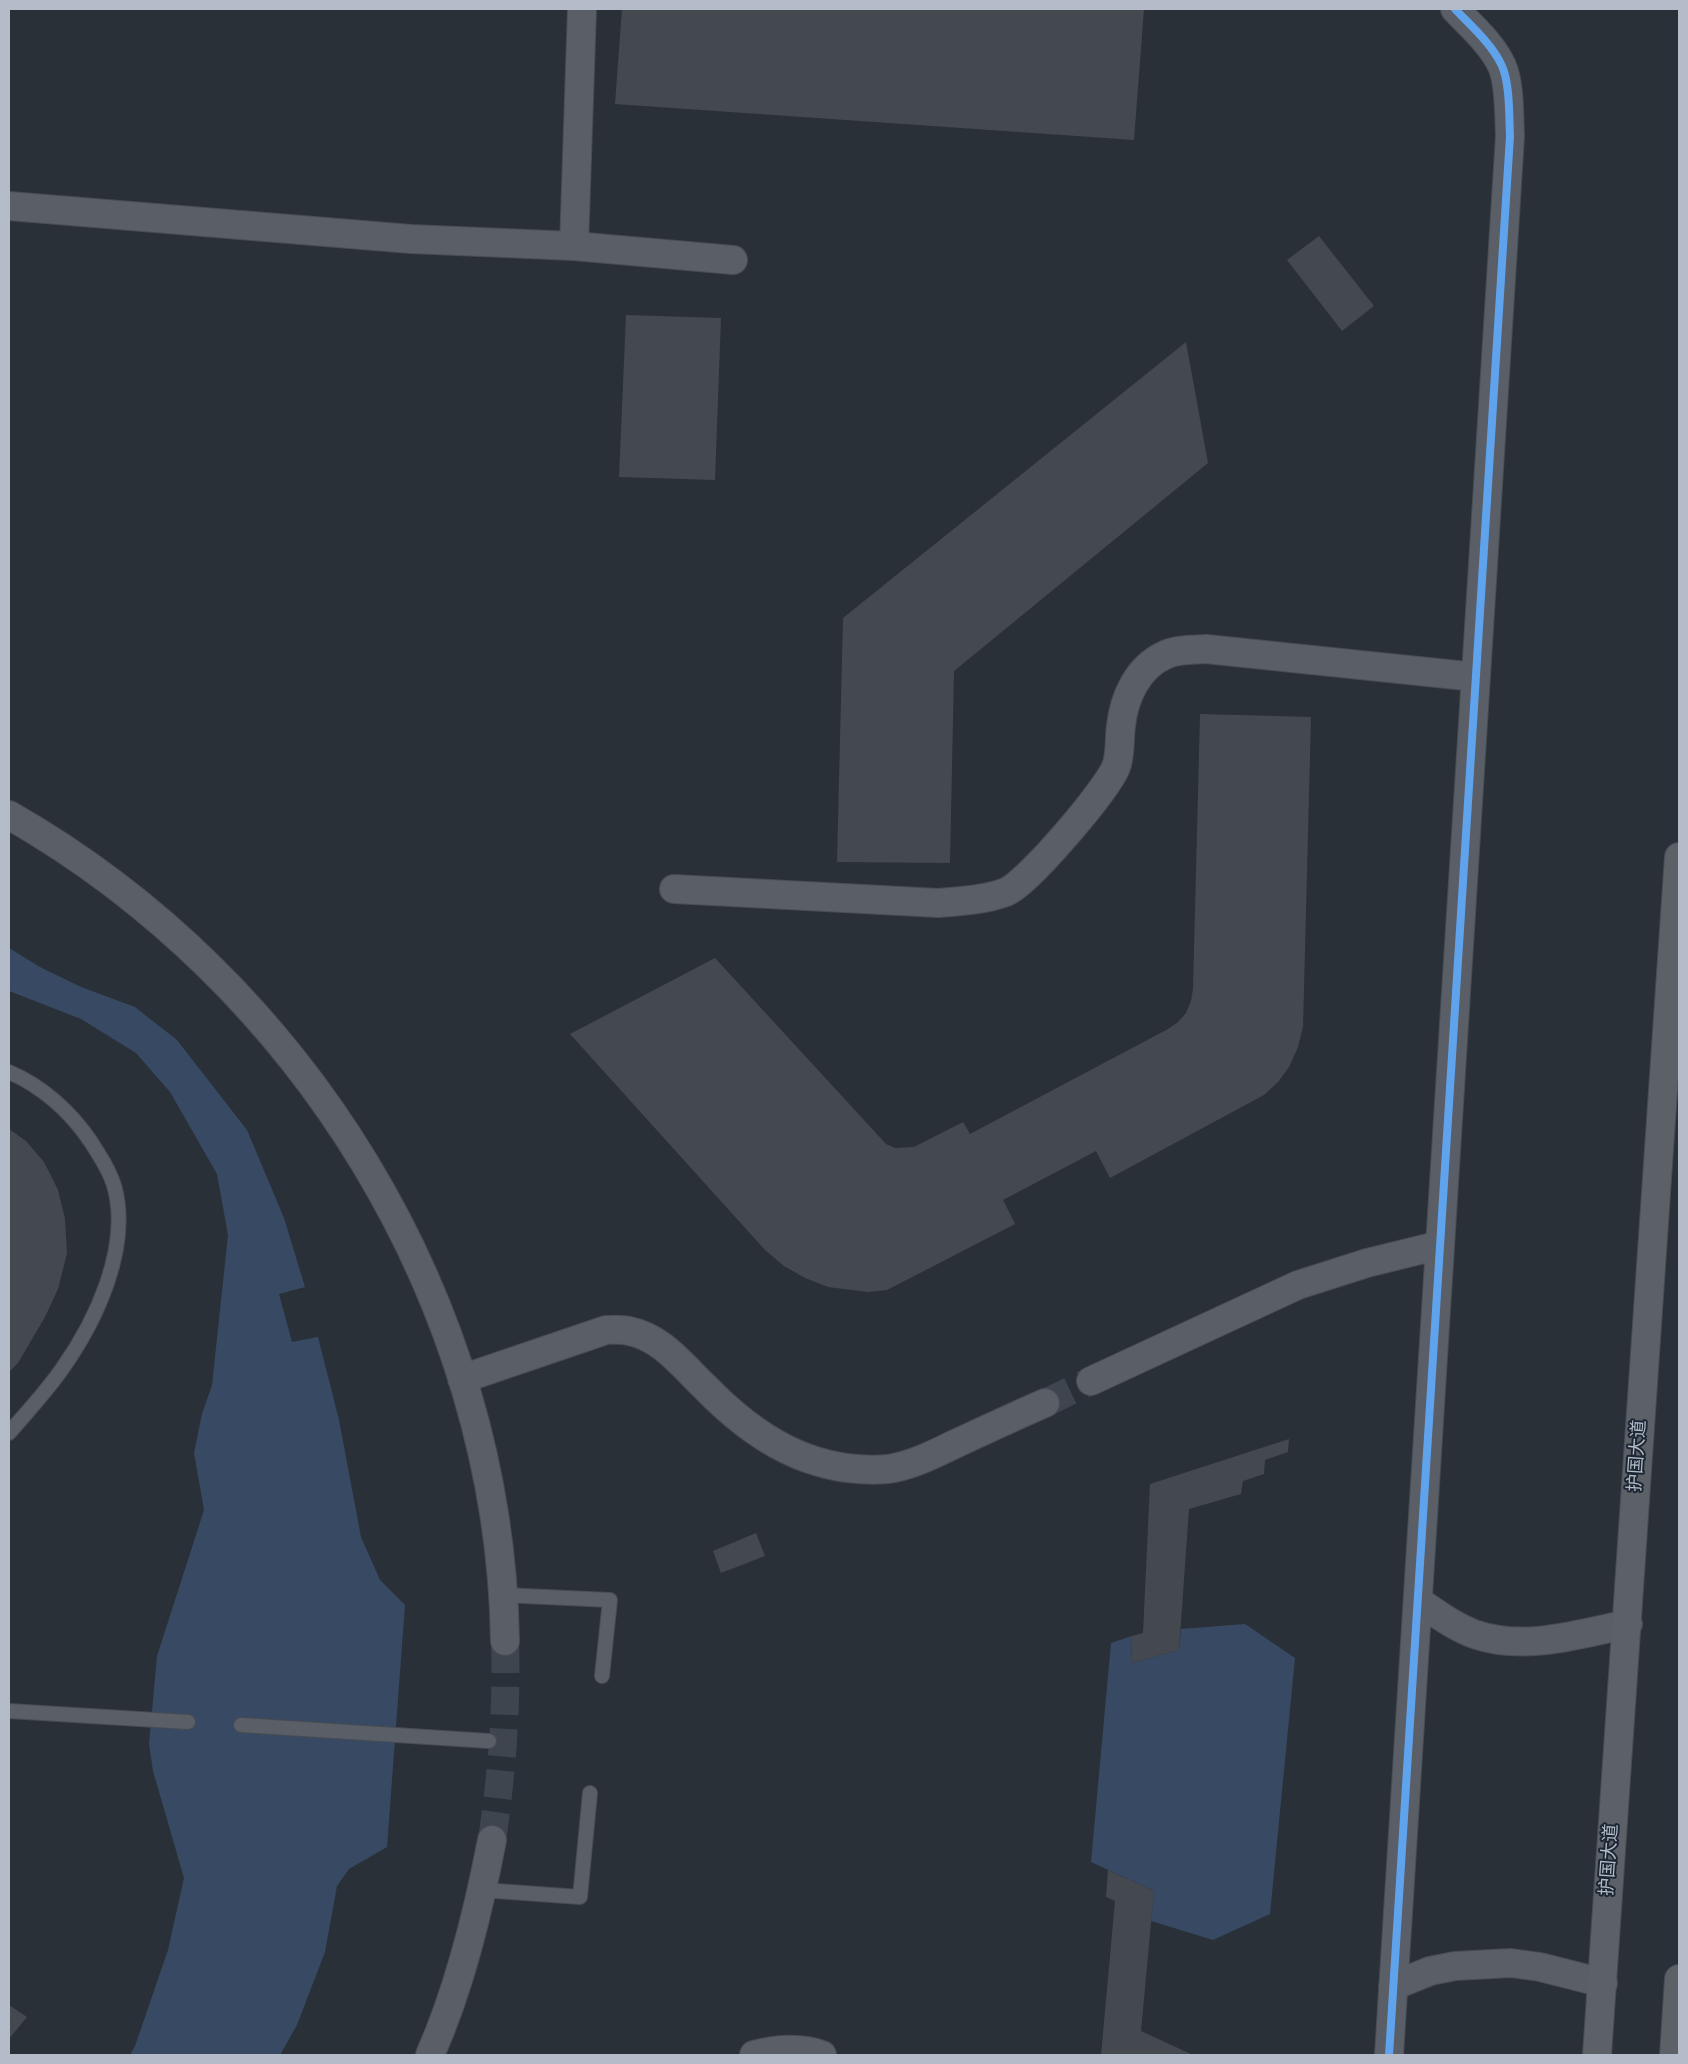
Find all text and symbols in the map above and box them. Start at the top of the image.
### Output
street label: 护国大道 [1626,1419,1652,1493]
street label: 护国大道 [1598,1823,1624,1897]

